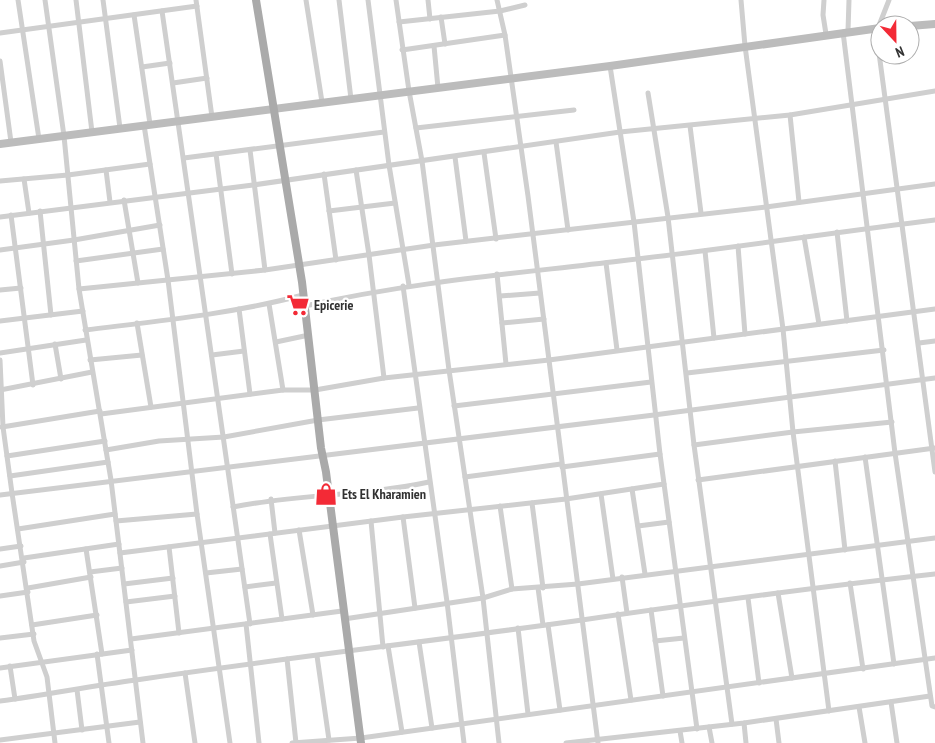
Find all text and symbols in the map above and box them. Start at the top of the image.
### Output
north arrow [870,15,920,65]
text: N [893,42,907,62]
supermarket icon: Epicerie [285,292,311,318]
place label: Epicerie [314,296,353,314]
shop icon: Ets El Kharamien [313,481,339,507]
place label: Ets El Kharamien [342,485,426,503]

